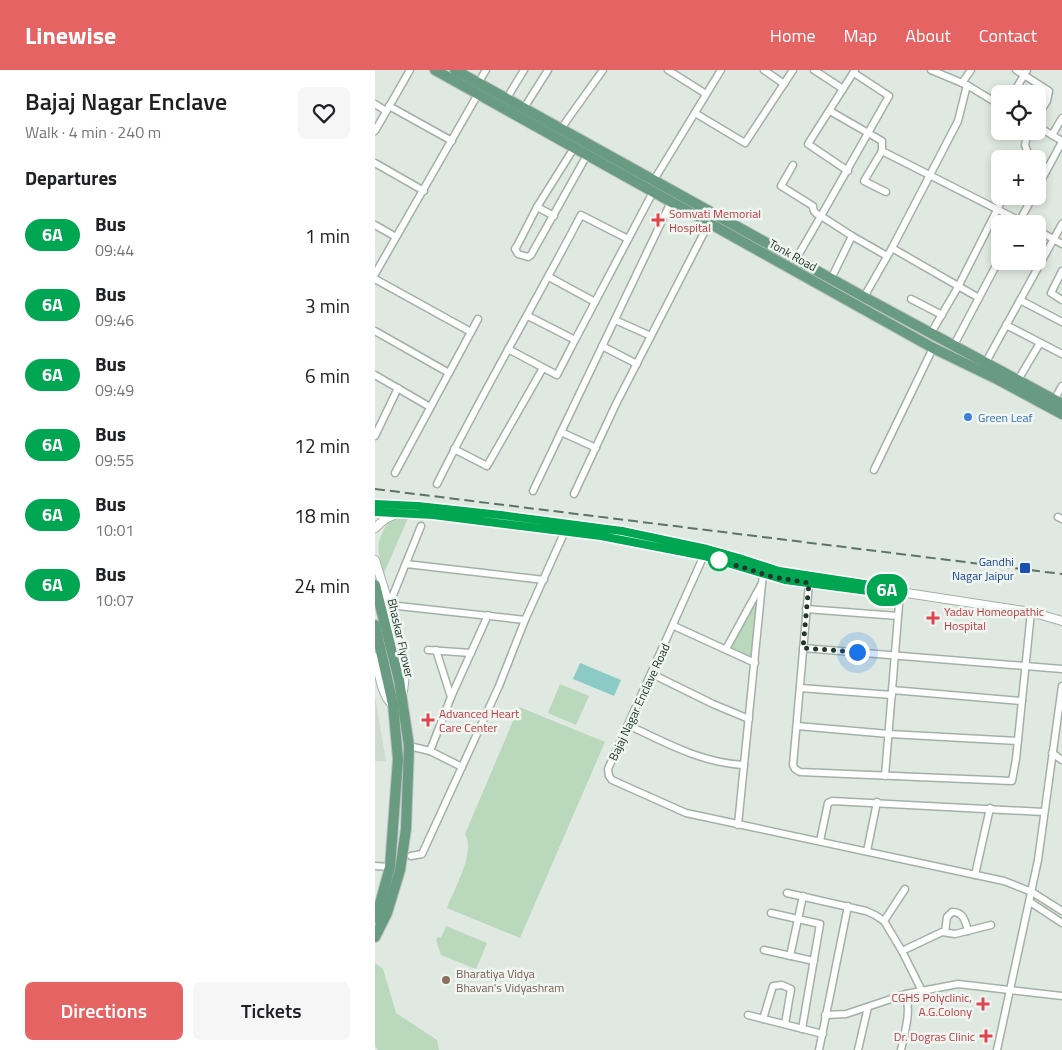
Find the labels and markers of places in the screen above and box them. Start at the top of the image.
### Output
place label: Somvati Memorial Hospital [669,204,761,237]
marker: Somvati Memorial Hospital [651,213,665,227]
place label: Green Leaf [978,408,1032,427]
marker: Green Leaf [962,411,974,423]
unlabelled marker [708,549,730,571]
place label: Gandhi Nagar Jaipur [952,552,1014,585]
marker: Gandhi Nagar Jaipur [1018,561,1032,575]
place label: Yadav Homeopathic Hospital [944,602,1044,635]
marker: Yadav Homeopathic Hospital [926,611,940,625]
place label: Advanced Heart Care Center [439,704,520,737]
marker: Advanced Heart Care Center [421,713,435,727]
place label: Bharatiya Vidya Bhavan's Vidyashram [456,964,564,997]
marker: Bharatiya Vidya Bhavan's Vidyashram [440,974,452,986]
place label: CGHS Polyclinic, A.G.Colony [891,988,972,1021]
marker: CGHS Polyclinic, A.G.Colony [976,997,990,1011]
place label: Dr. Dogras Clinic [894,1027,975,1046]
marker: Dr. Dogras Clinic [979,1029,993,1043]

